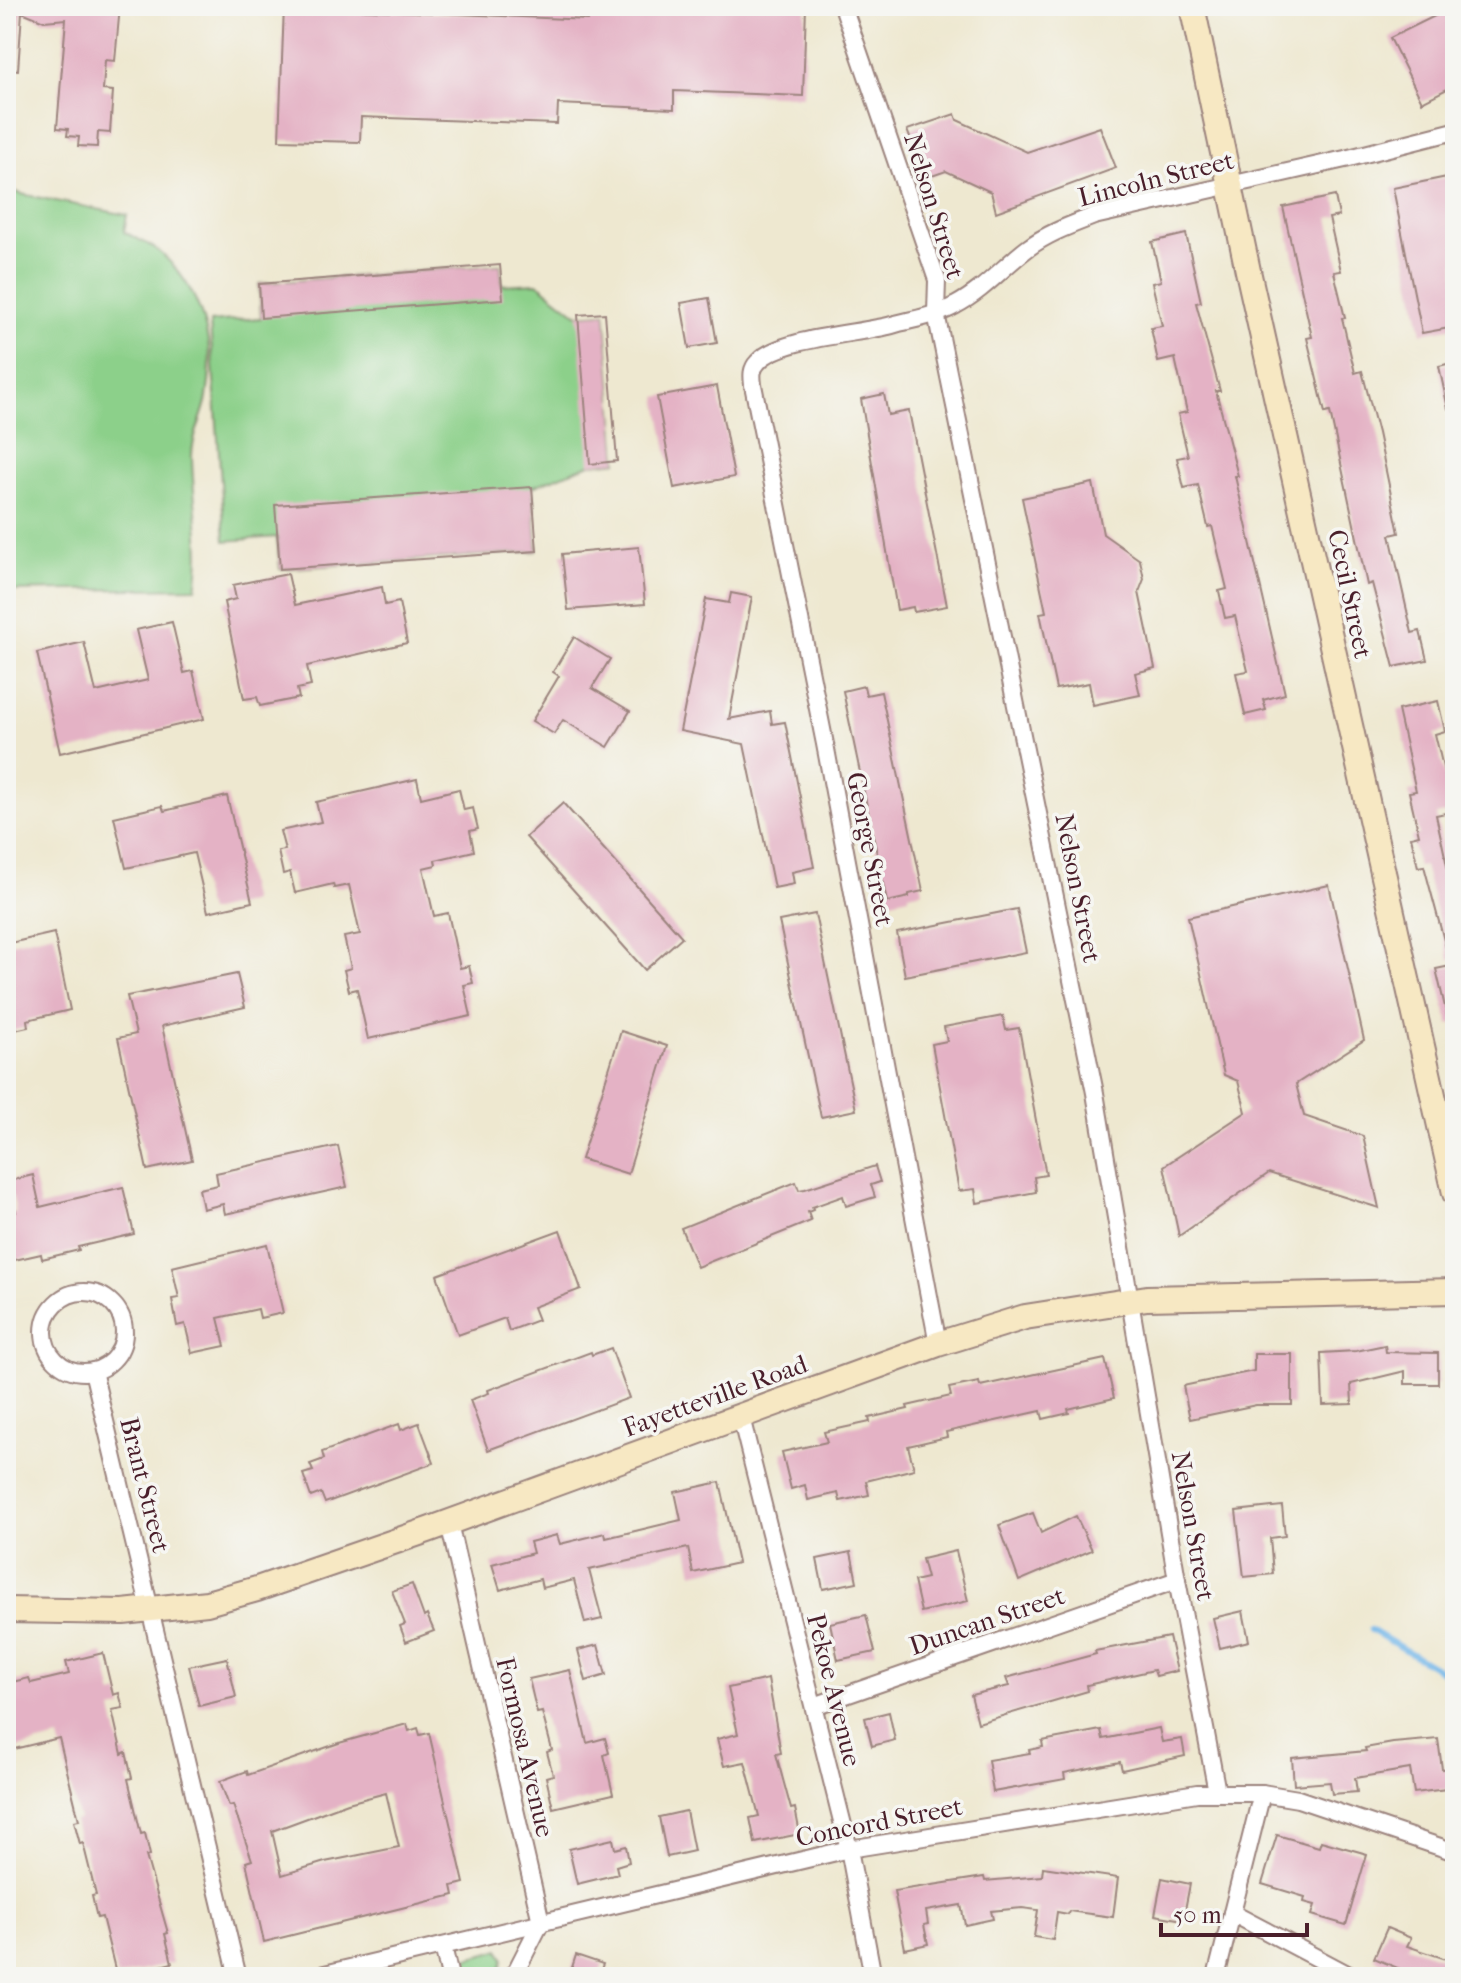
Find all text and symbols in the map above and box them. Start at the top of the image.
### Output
street label: Nelson Street [897,129,971,283]
street label: Lincoln Street [1075,145,1238,213]
street label: Cecil Street [1321,527,1379,662]
street label: George Street [840,769,900,929]
street label: Nelson Street [1048,811,1108,966]
street label: Fayetteville Road [619,1348,812,1444]
street label: Brant Street [113,1414,177,1557]
street label: Nelson Street [1165,1449,1222,1604]
street label: Duncan Street [905,1580,1069,1662]
street label: Pekoe Avenue [800,1610,868,1770]
street label: Formosa Avenue [489,1654,561,1840]
street label: Concord Street [793,1791,966,1853]
scale bar [1161,1887,1307,1937]
text: 50 m [1173,1901,1222,1929]

